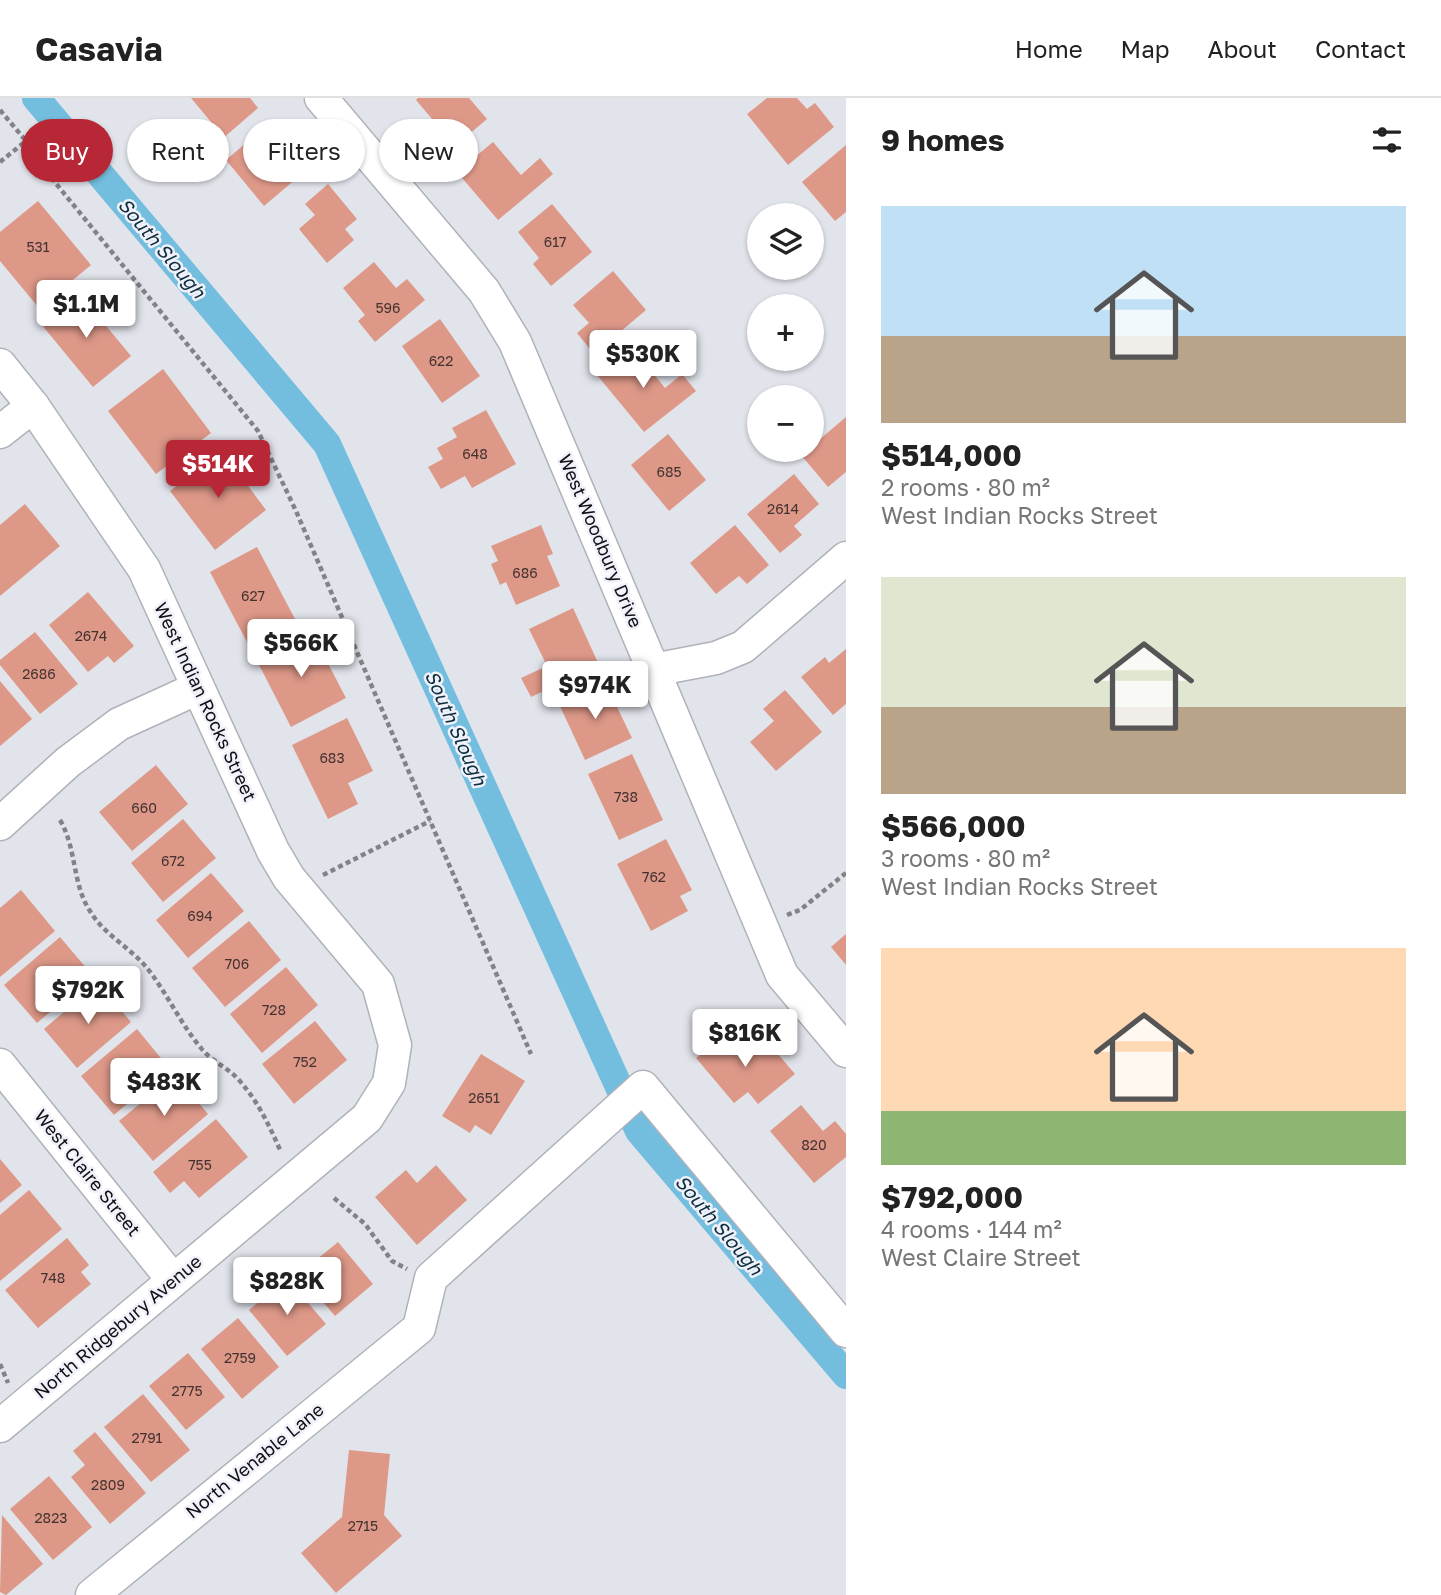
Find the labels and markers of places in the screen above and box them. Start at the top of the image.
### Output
pin: $1.1M [37,280,135,340]
pin: $530K [594,330,692,390]
pin: $514K [169,440,267,500]
pin: $566K [252,620,350,679]
pin: $974K [546,662,644,721]
pin: $792K [39,967,137,1026]
pin: $816K [696,1010,794,1069]
pin: $483K [115,1058,213,1118]
pin: $828K [238,1258,336,1317]

